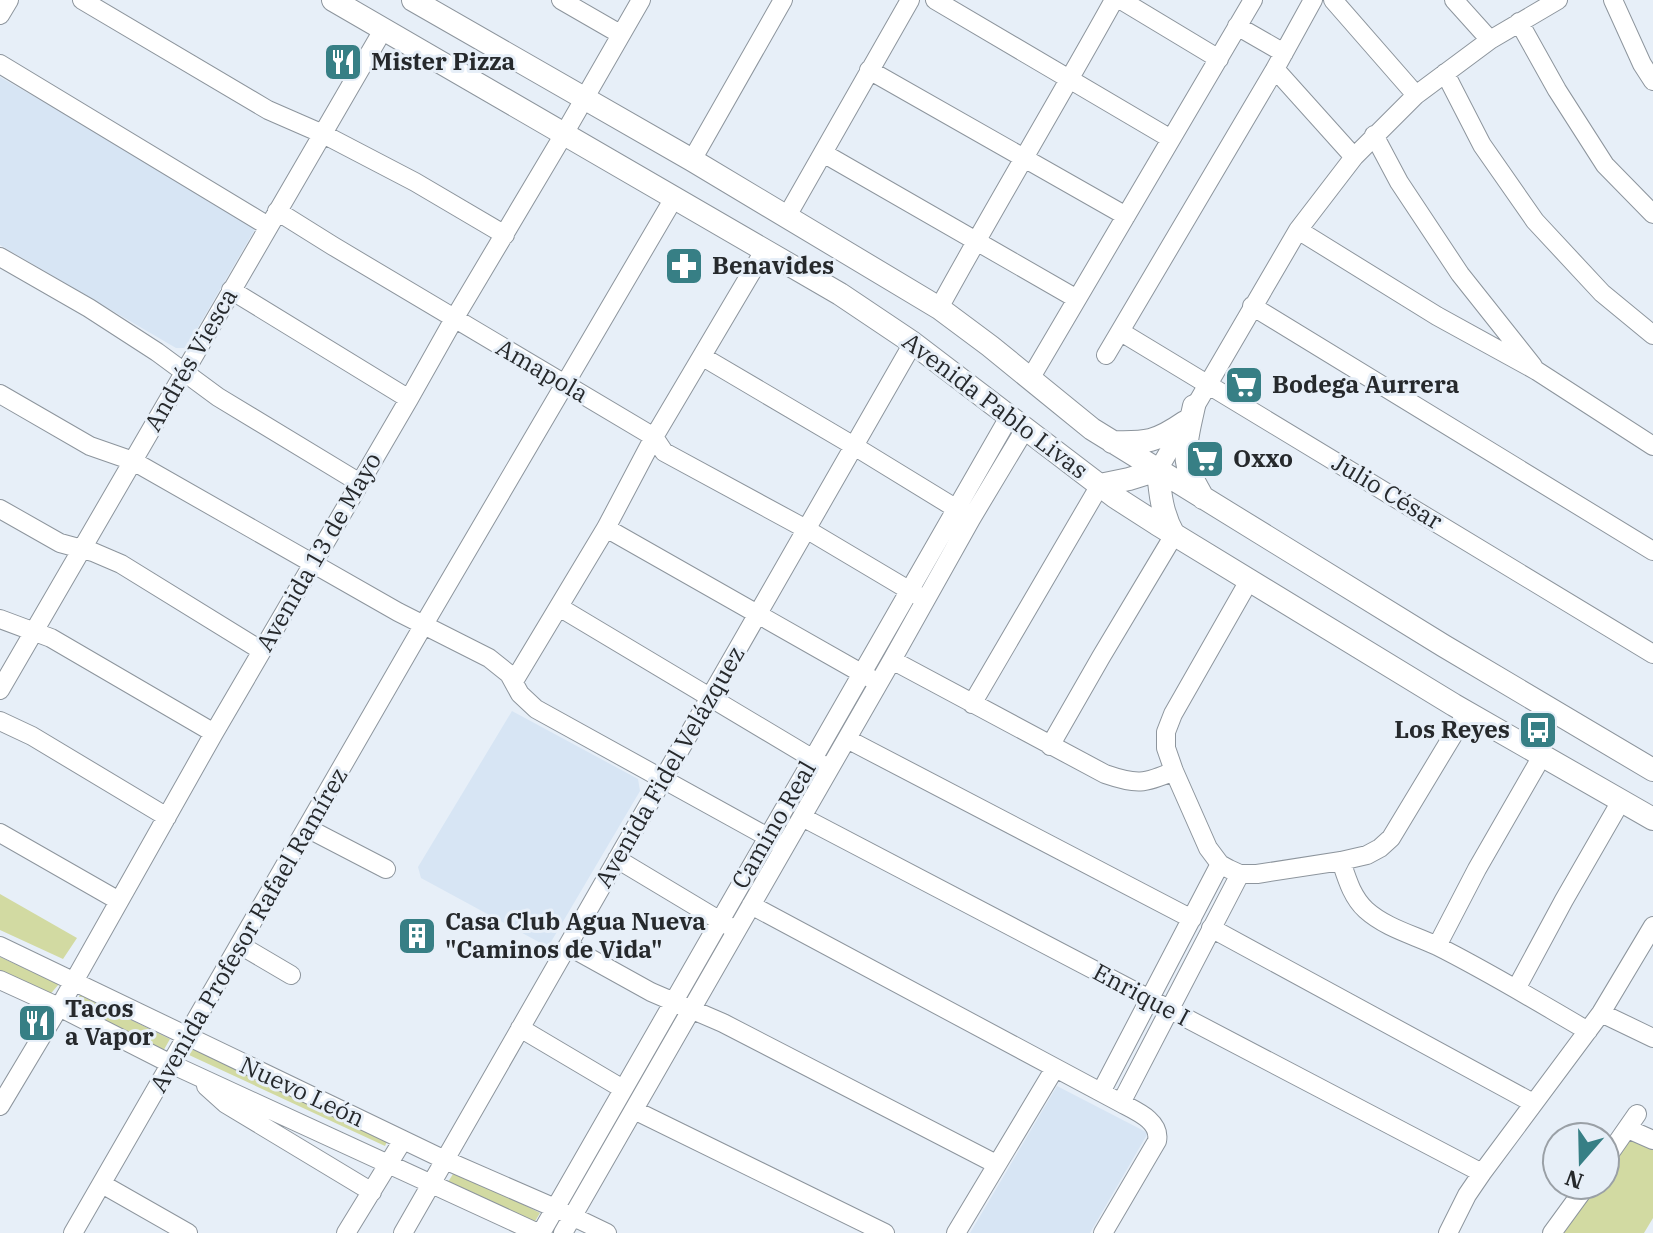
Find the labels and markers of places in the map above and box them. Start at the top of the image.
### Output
restaurant icon: Mister Pizza [322,41,364,83]
place label: Mister Pizza [371,45,516,77]
pharmacy icon: Benavides [663,245,705,287]
place label: Benavides [712,249,834,281]
supermarket icon: Bodega Aurrera [1223,364,1265,406]
place label: Bodega Aurrera [1272,368,1460,400]
supermarket icon: Oxxo [1184,438,1226,480]
place label: Oxxo [1233,442,1293,474]
bus stop icon: Los Reyes [1517,709,1559,751]
place label: Los Reyes [1394,713,1510,745]
place label: Casa Club Agua Nueva "Caminos de Vida" [445,905,706,965]
building icon: Casa Club Agua Nueva "Caminos de Vida" [396,915,438,957]
place label: Tacos a Vapor [65,992,154,1052]
restaurant icon: Tacos a Vapor [16,1002,58,1044]

